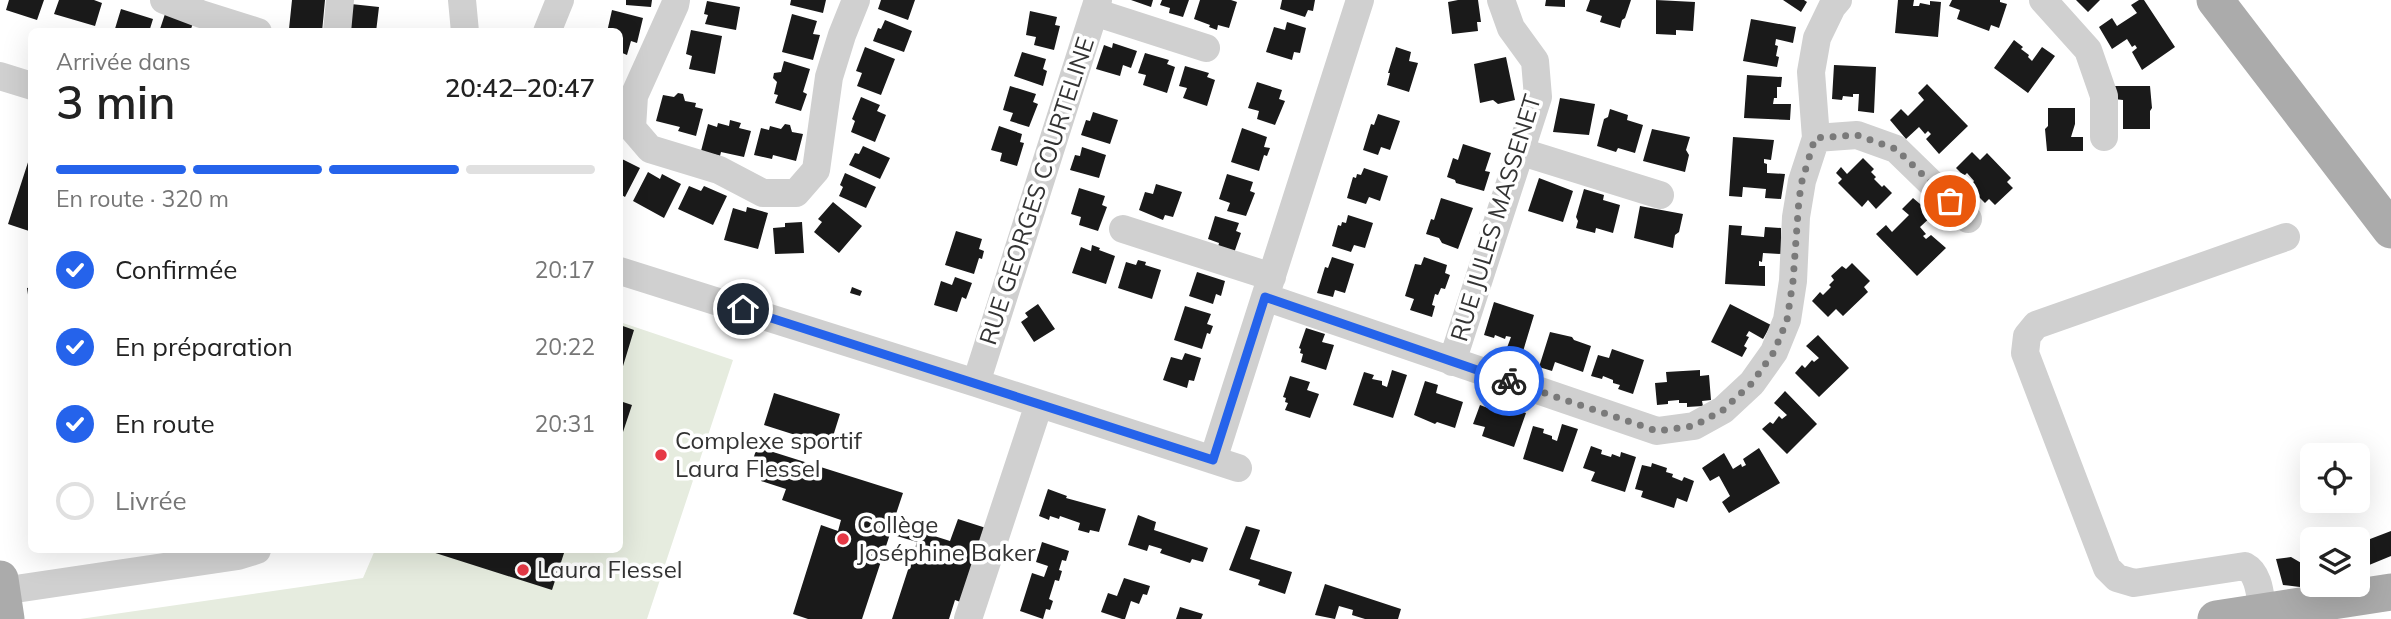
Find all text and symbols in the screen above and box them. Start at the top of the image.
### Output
street label: RUE GEORGES COURTELINE [972,33,1100,348]
text: Arrivée dans [56,47,191,76]
text: 20:42–20:47 [445,71,595,104]
text: 3 min [56,73,175,131]
street label: RUE JULES MASSENET [1443,90,1547,345]
pin [1920,171,1980,231]
icon: bag [1931,182,1969,220]
text: En route · 320 m [56,184,229,213]
icon: check [56,251,94,289]
text: Confirmée [115,253,237,286]
text: 20:17 [535,255,595,284]
pin [713,279,773,339]
icon: home [724,290,762,328]
icon: check [56,328,94,366]
text: En préparation [115,330,293,363]
text: 20:22 [535,332,595,361]
courier [1474,346,1544,416]
icon: bike [1490,362,1528,400]
icon: check [56,405,94,443]
text: En route [115,407,215,440]
text: 20:31 [535,409,595,438]
place label: Complexe sportif Laura Flessel [675,425,863,483]
map controls [2300,443,2370,597]
button: locate [2300,443,2370,513]
marker: Complexe sportif Laura Flessel [653,447,669,463]
text: Livrée [115,484,187,517]
place label: Collège Joséphine Baker [857,509,1036,567]
button: layers [2300,527,2370,597]
marker: Collège Joséphine Baker [835,531,851,547]
place label: Laura Flessel [537,554,682,584]
marker: Laura Flessel [515,562,531,578]

